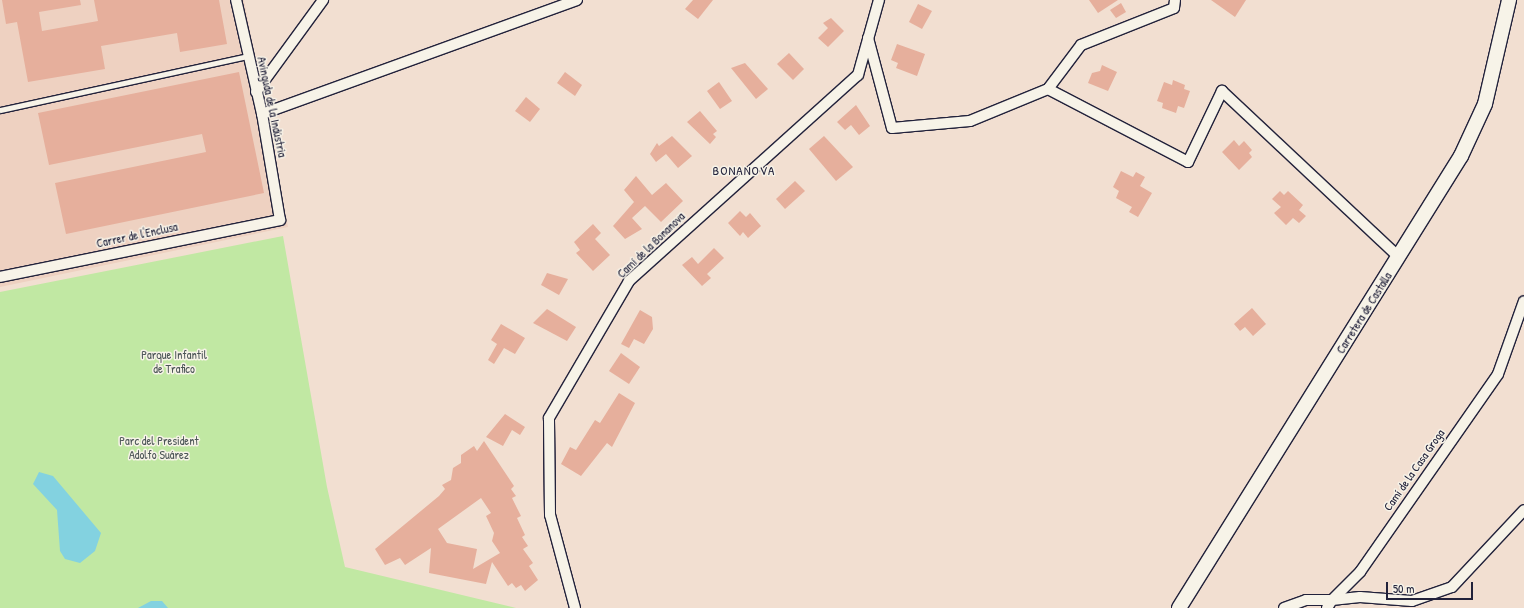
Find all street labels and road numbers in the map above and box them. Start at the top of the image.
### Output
street label: Avinguda de la Indústria [254,55,290,159]
street label: Camí de la Bonanova [614,209,688,281]
street label: Carrer de l'Enclusa [95,219,179,251]
street label: Carretera de Castalla [1333,270,1395,356]
street label: Camí de la Casa Groga [1380,426,1448,514]

